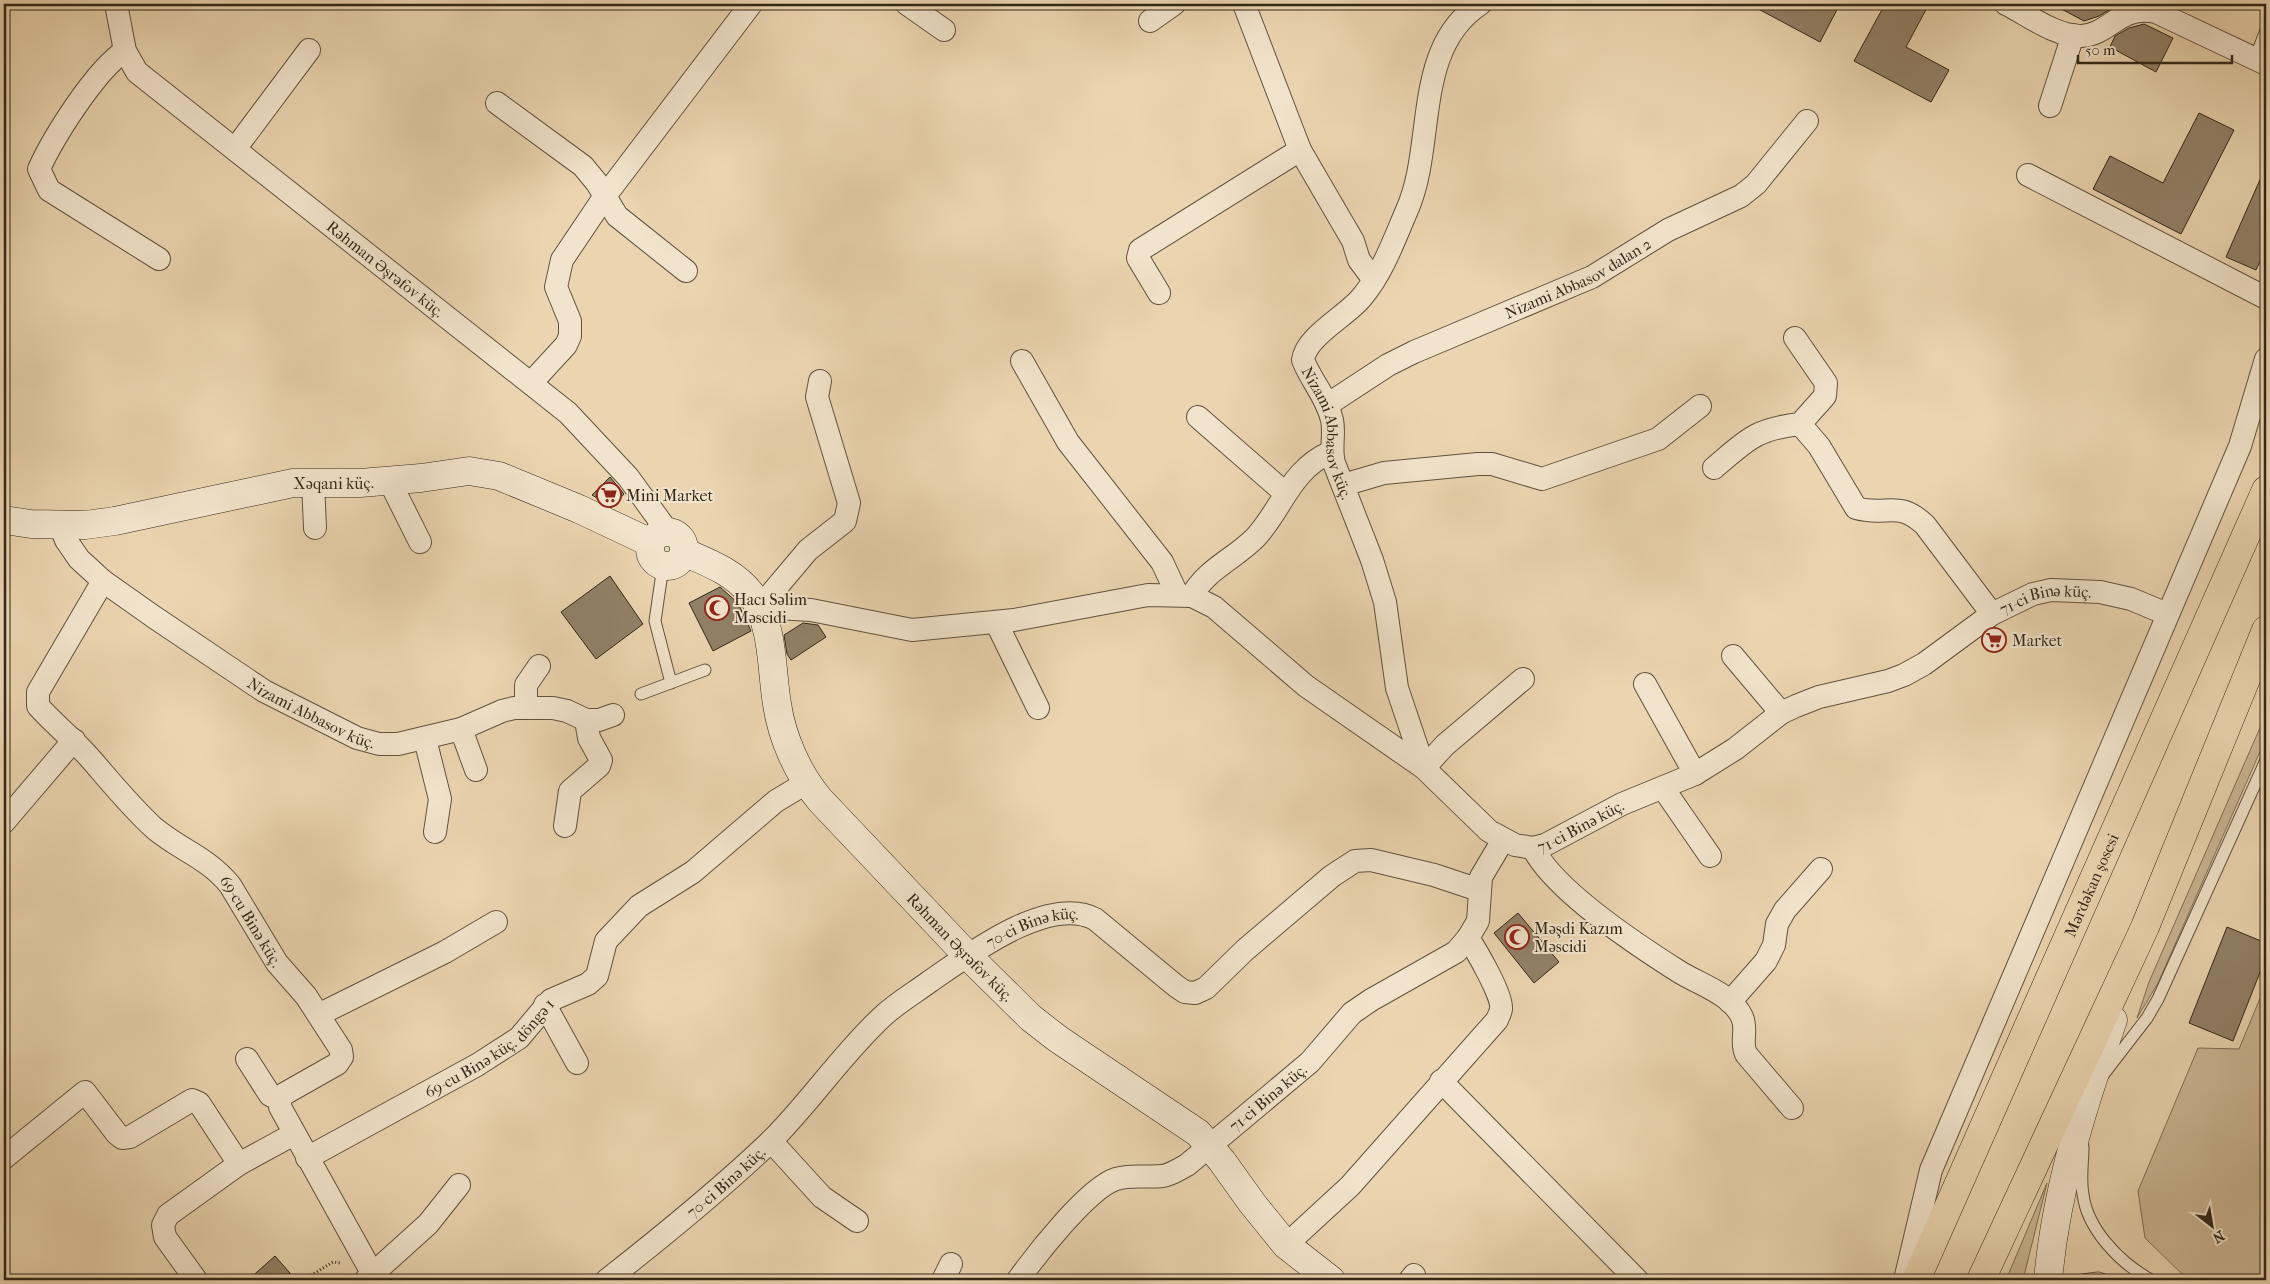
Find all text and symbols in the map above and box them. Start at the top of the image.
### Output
scale bar [2078,32,2231,64]
text: 50 m [2085,41,2116,59]
street label: Rəhman Əşrəfov küç. [323,216,448,321]
street label: Nizami Abbasov dalan 2 [1502,233,1654,322]
street label: Nizami Abbasov küç. [1298,363,1357,502]
street label: Xəqani küç. [293,472,374,493]
supermarket icon: Mini Market [596,482,622,508]
place label: Mini Market [626,486,713,505]
street label: 71-ci Binə küç. [1996,580,2092,618]
place label: Hacı Səlim Məscidi [734,590,808,627]
mosque icon: Hacı Səlim Məscidi [704,595,730,621]
supermarket icon: Market [1981,627,2007,653]
place label: Market [2012,631,2063,650]
street label: Nizami Abbasov küç. [244,673,377,752]
street label: 71-ci Binə küç. [1535,795,1627,856]
street label: Mərdəkan şosesi [2060,830,2122,940]
street label: 69-cu Binə küç. [216,871,286,971]
street label: Rəhman Əşrəfov küç. [903,889,1018,1005]
street label: 70-ci Binə küç. [982,904,1080,952]
place label: Məşdi Kazım Məscidi [1534,919,1624,956]
mosque icon: Məşdi Kazım Məscidi [1504,924,1530,950]
street label: 69-cu Binə küç. döngə 1 [421,994,558,1101]
street label: 71-ci Binə küç. [1225,1060,1310,1135]
street label: 70-ci Binə küç. [683,1142,769,1222]
north arrow [2188,1202,2238,1252]
text: N [2209,1227,2227,1247]

